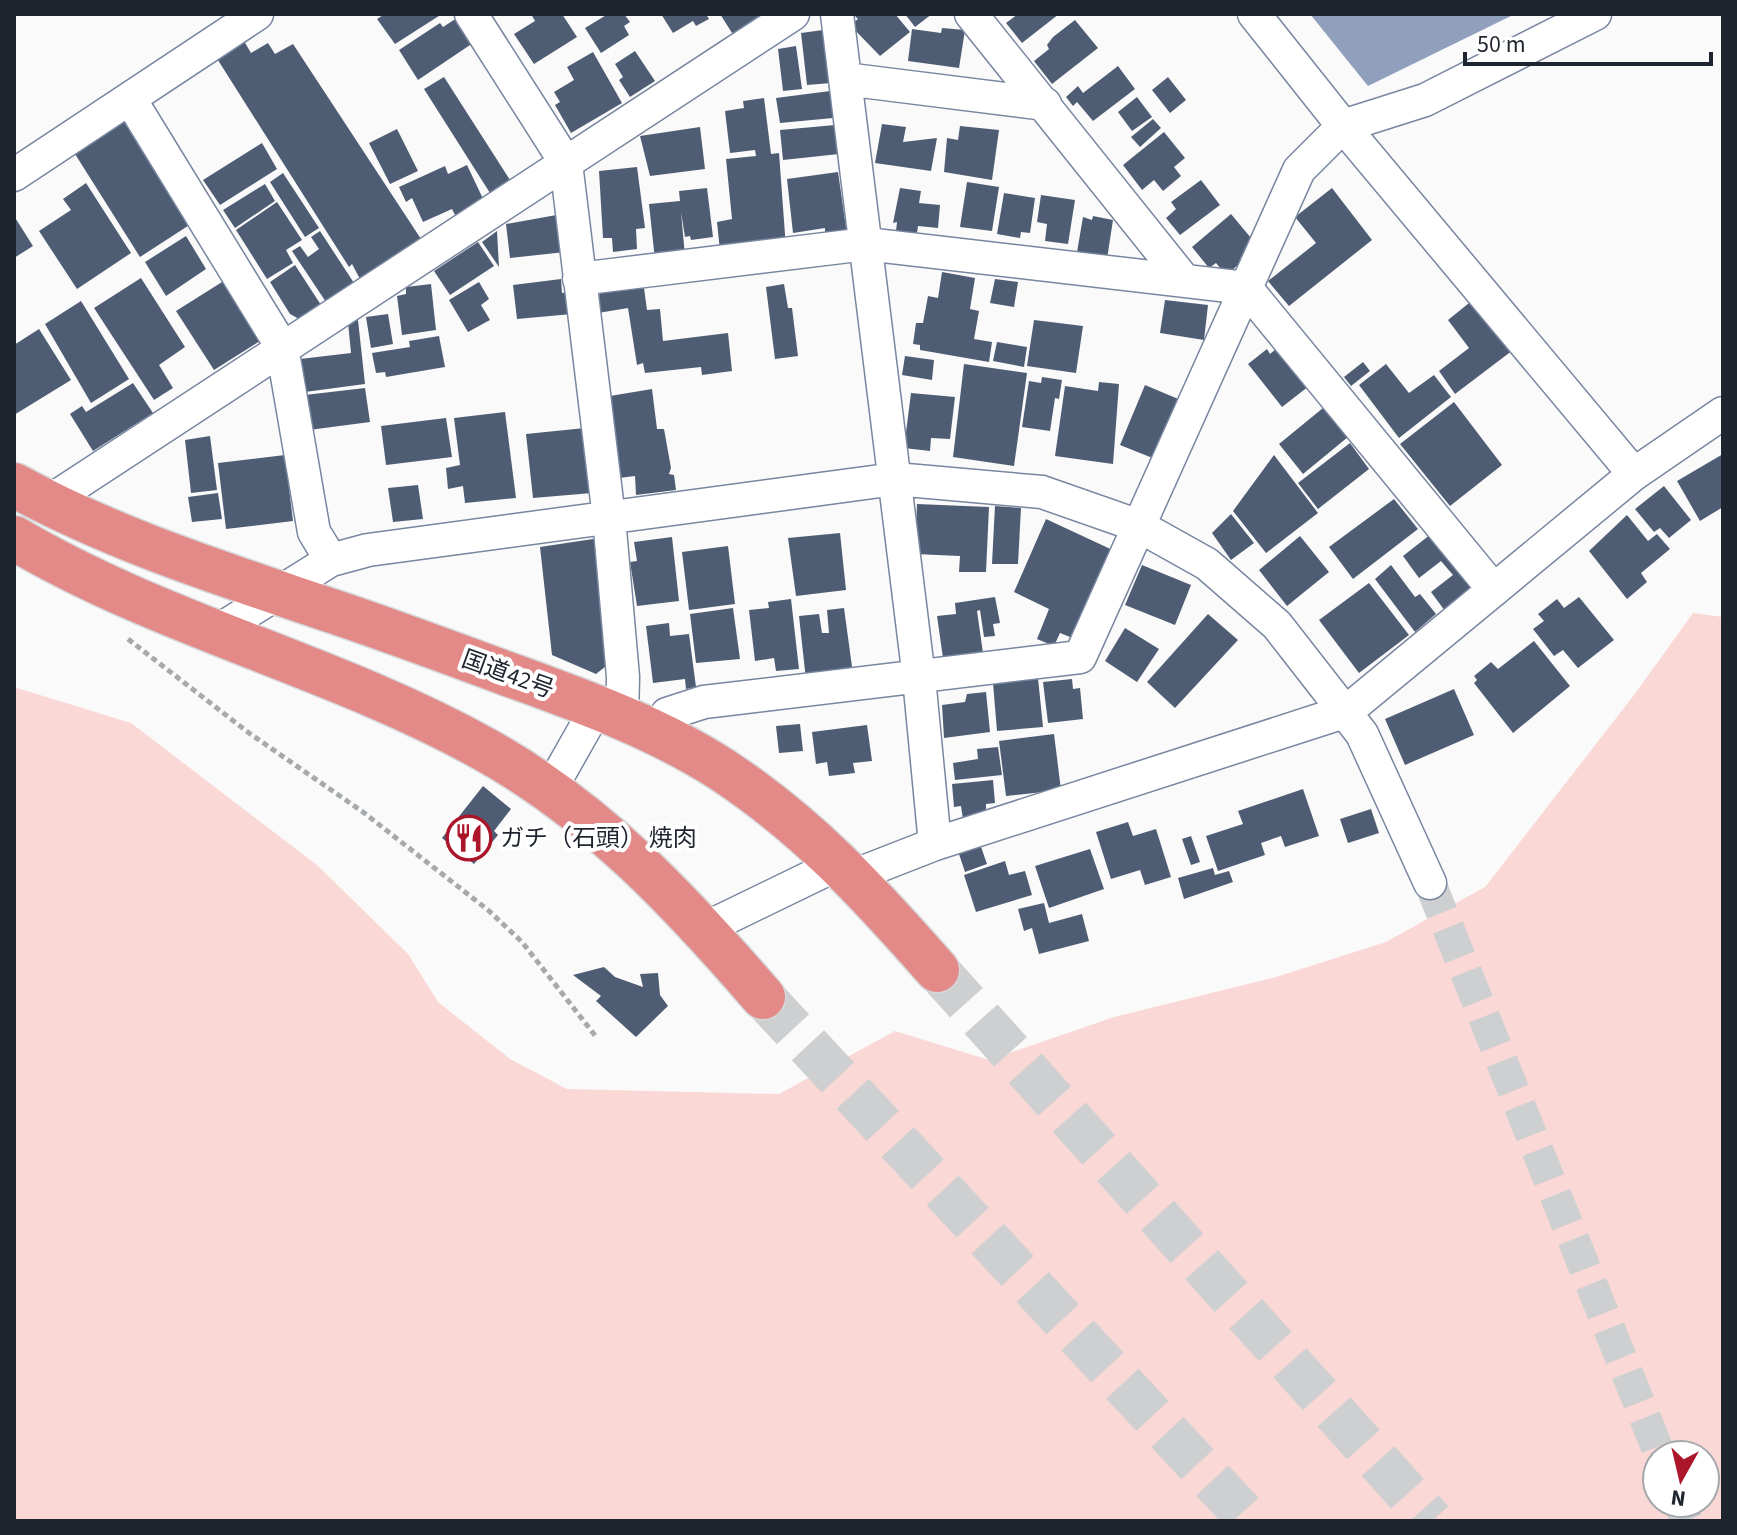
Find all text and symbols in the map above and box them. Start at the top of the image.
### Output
scale bar [1465,16,1711,66]
text: 50 m [1477,27,1526,62]
street label: 国道42号 [457,642,559,707]
restaurant icon: ガチ（石頭） 焼肉 [445,814,493,862]
place label: ガチ（石頭） 焼肉 [500,821,697,856]
north arrow [1641,1439,1721,1519]
text: N [1669,1481,1688,1515]

